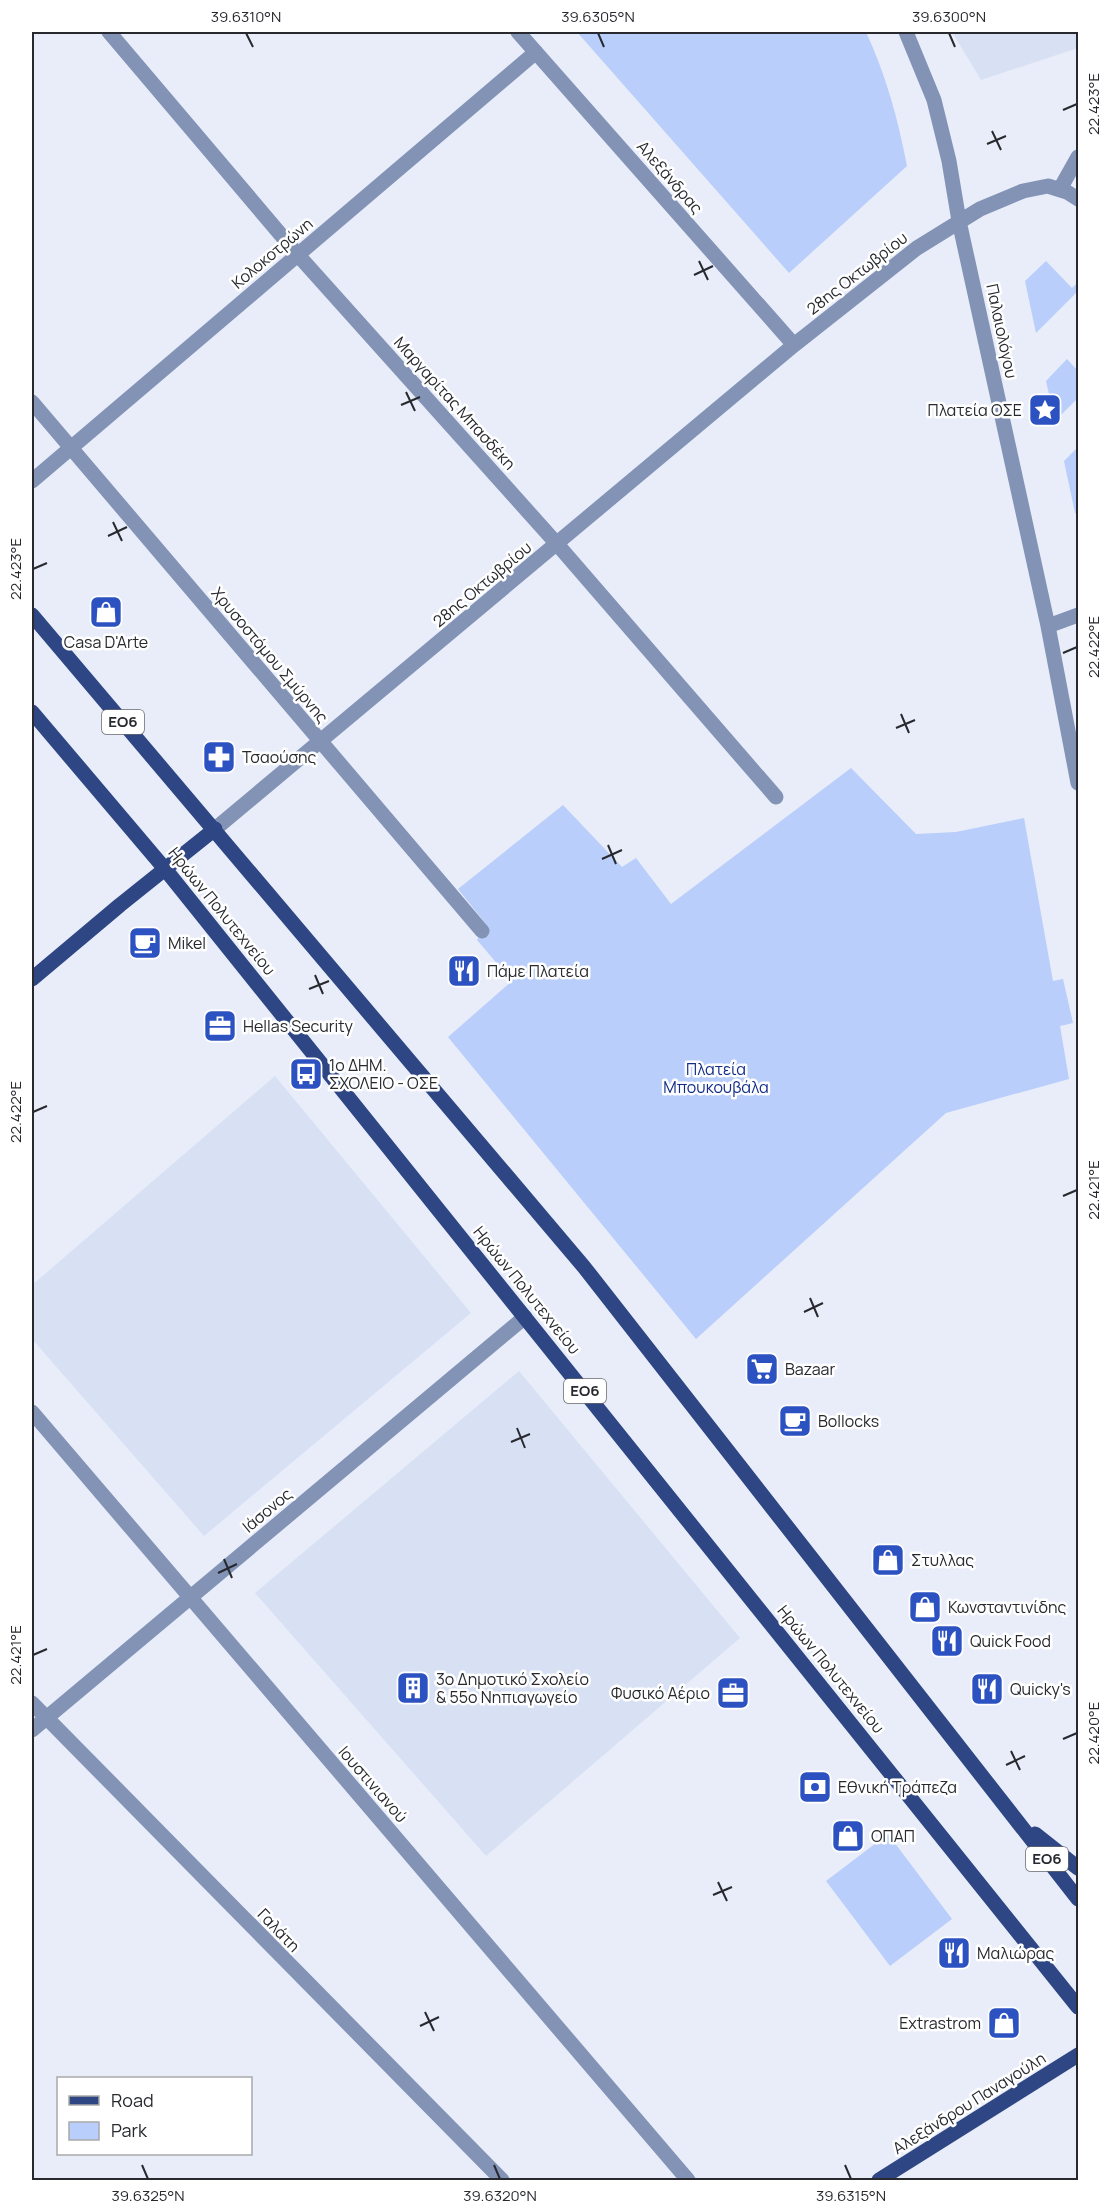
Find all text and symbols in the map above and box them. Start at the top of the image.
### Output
text: 39.6310°N [211,6,281,27]
text: 39.6305°N [561,6,635,27]
text: 39.6300°N [912,6,986,27]
text: 22.423°E [1083,73,1104,135]
street label: Αλεξάνδρας [632,136,708,218]
street label: Κολοκοτρώνη [227,213,317,293]
street label: 28ης Οκτωβρίου [802,227,912,319]
street label: Παλαιολόγου [981,282,1023,380]
street label: Μαργαρίτας Μπασδέκη [389,332,521,474]
place icon: Πλατεία ΟΣΕ [1027,392,1063,428]
place label: Πλατεία ΟΣΕ [928,399,1022,421]
street label: 28ης Οκτωβρίου [428,536,536,632]
text: 22.423°E [5,538,26,600]
street label: Χρυσοστόμου Σμύρνης [207,582,334,728]
shop icon: Casa D'Arte [88,594,124,630]
text: 22.422°E [1083,616,1104,678]
place label: Casa D'Arte [64,631,148,653]
road number: ΕΟ6 [102,710,144,734]
pharmacy icon: Τσαούσης [201,739,237,775]
place label: Τσαούσης [242,746,317,768]
street label: Ηρώων Πολυτεχνείου [164,842,280,980]
cafe icon: Mikel [127,925,163,961]
place label: Mikel [168,932,206,954]
restaurant icon: Πάμε Πλατεία [446,953,482,989]
place label: Πάμε Πλατεία [487,960,589,982]
office icon: Hellas Security [202,1008,238,1044]
place label: Hellas Security [243,1015,354,1037]
place label: 1ο ΔΗΜ. ΣΧΟΛΕΙΟ - ΟΣΕ [329,1054,438,1094]
bus stop icon: 1ο ΔΗΜ. ΣΧΟΛΕΙΟ - ΟΣΕ [288,1056,324,1092]
park label: Πλατεία Μπουκουβάλα [663,1058,769,1098]
text: 22.422°E [5,1081,26,1143]
text: 22.421°E [1083,1160,1104,1220]
street label: Ηρώων Πολυτεχνείου [469,1221,585,1359]
supermarket icon: Bazaar [744,1351,780,1387]
place label: Bazaar [785,1358,835,1380]
road number: ΕΟ6 [564,1379,606,1403]
cafe icon: Bollocks [777,1403,813,1439]
place label: Bollocks [818,1410,879,1432]
street label: Ιάσονος [238,1483,297,1537]
shop icon: Στυλλας [870,1542,906,1578]
place label: Στυλλας [911,1549,974,1571]
shop icon: Κωνσταντινίδης [907,1589,943,1625]
place label: Κωνσταντινίδης [948,1596,1066,1618]
street label: Ηρώων Πολυτεχνείου [773,1600,889,1738]
restaurant icon: Quick Food [929,1623,965,1659]
text: 22.421°E [5,1625,26,1685]
place label: Quick Food [970,1630,1051,1652]
place label: 3ο Δημοτικό Σχολείο & 55ο Νηπιαγωγείο [436,1668,589,1708]
building icon: 3ο Δημοτικό Σχολείο & 55ο Νηπιαγωγείο [395,1670,431,1706]
restaurant icon: Quicky's [969,1671,1005,1707]
office icon: Φυσικό Αέριο [715,1675,751,1711]
place label: Quicky's [1010,1678,1071,1700]
place label: Φυσικό Αέριο [611,1682,710,1704]
text: 22.420°E [1083,1702,1104,1764]
street label: Ιουστινιανού [334,1741,412,1827]
bank icon: Εθνική Τράπεζα [797,1769,833,1805]
place label: Εθνική Τράπεζα [838,1776,957,1798]
shop icon: ΟΠΑΠ [830,1818,866,1854]
place label: ΟΠΑΠ [871,1825,915,1847]
road number: ΕΟ6 [1026,1847,1068,1871]
street label: Γαλάτη [253,1903,305,1957]
restaurant icon: Μαλιώρας [936,1935,972,1971]
place label: Μαλιώρας [977,1942,1055,1964]
shop icon: Extrastrom [986,2005,1022,2041]
place label: Extrastrom [899,2012,981,2034]
street label: Αλεξάνδρου Παναγούλη [888,2047,1050,2159]
legend [57,2077,252,2155]
text: Road [111,2088,154,2112]
text: Park [111,2118,148,2142]
text: 39.6325°N [112,2185,184,2206]
text: 39.6320°N [463,2185,537,2206]
text: 39.6315°N [816,2185,886,2206]

